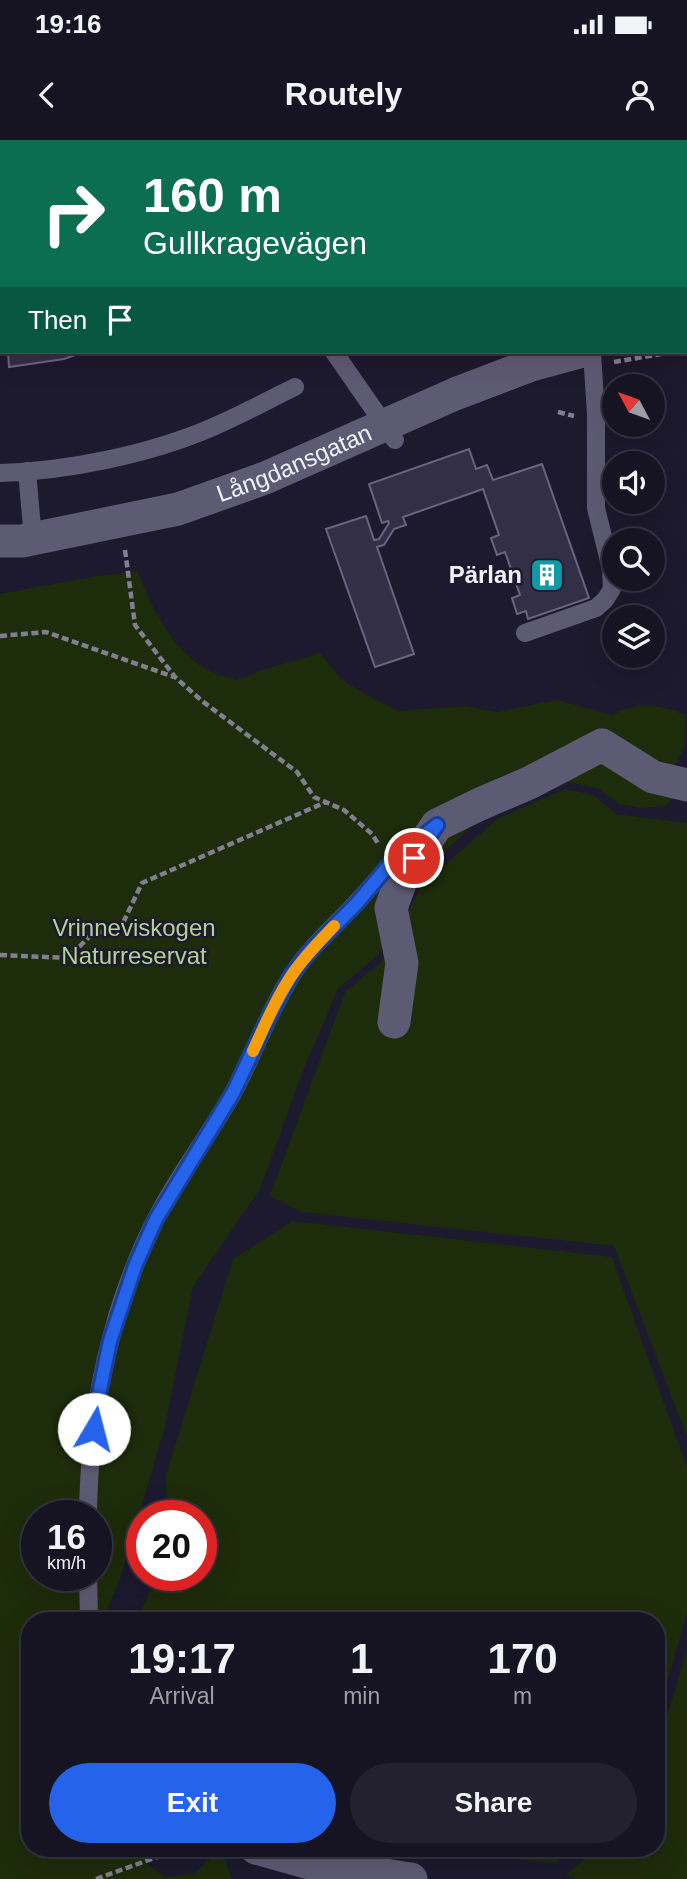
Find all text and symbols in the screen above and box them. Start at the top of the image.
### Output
text: 19:16 [35,9,102,39]
icon: back [28,76,66,114]
text: Routely [285,76,402,112]
icon: person [621,76,659,114]
icon: right [28,168,119,259]
text: 160 m [143,168,282,222]
text: Gullkragevägen [143,225,367,261]
icon: arrive [101,301,139,339]
text: Then [28,305,87,335]
north arrow [602,374,665,438]
map controls [602,374,665,668]
street label: Långdansgatan [213,419,376,507]
button: sound [602,451,665,514]
button: search [602,528,665,591]
building icon: Pärlan [528,556,566,594]
place label: Pärlan [449,561,522,588]
button: layers [602,605,665,668]
pin [384,828,444,888]
icon: arrive [395,839,433,877]
park label: Vrinneviskogen Naturreservat [52,914,216,969]
position arrow [57,1392,131,1466]
speed limit sign: 20 [126,1500,217,1591]
text: 16 [47,1517,86,1556]
text: km/h [47,1553,86,1573]
text: 19:17 [128,1635,236,1682]
text: 1 [350,1635,373,1682]
text: 170 [488,1635,558,1682]
text: Arrival [149,1683,215,1709]
text: min [343,1683,380,1709]
text: m [513,1683,532,1709]
button: Exit [49,1763,336,1843]
button: Share [350,1763,637,1843]

